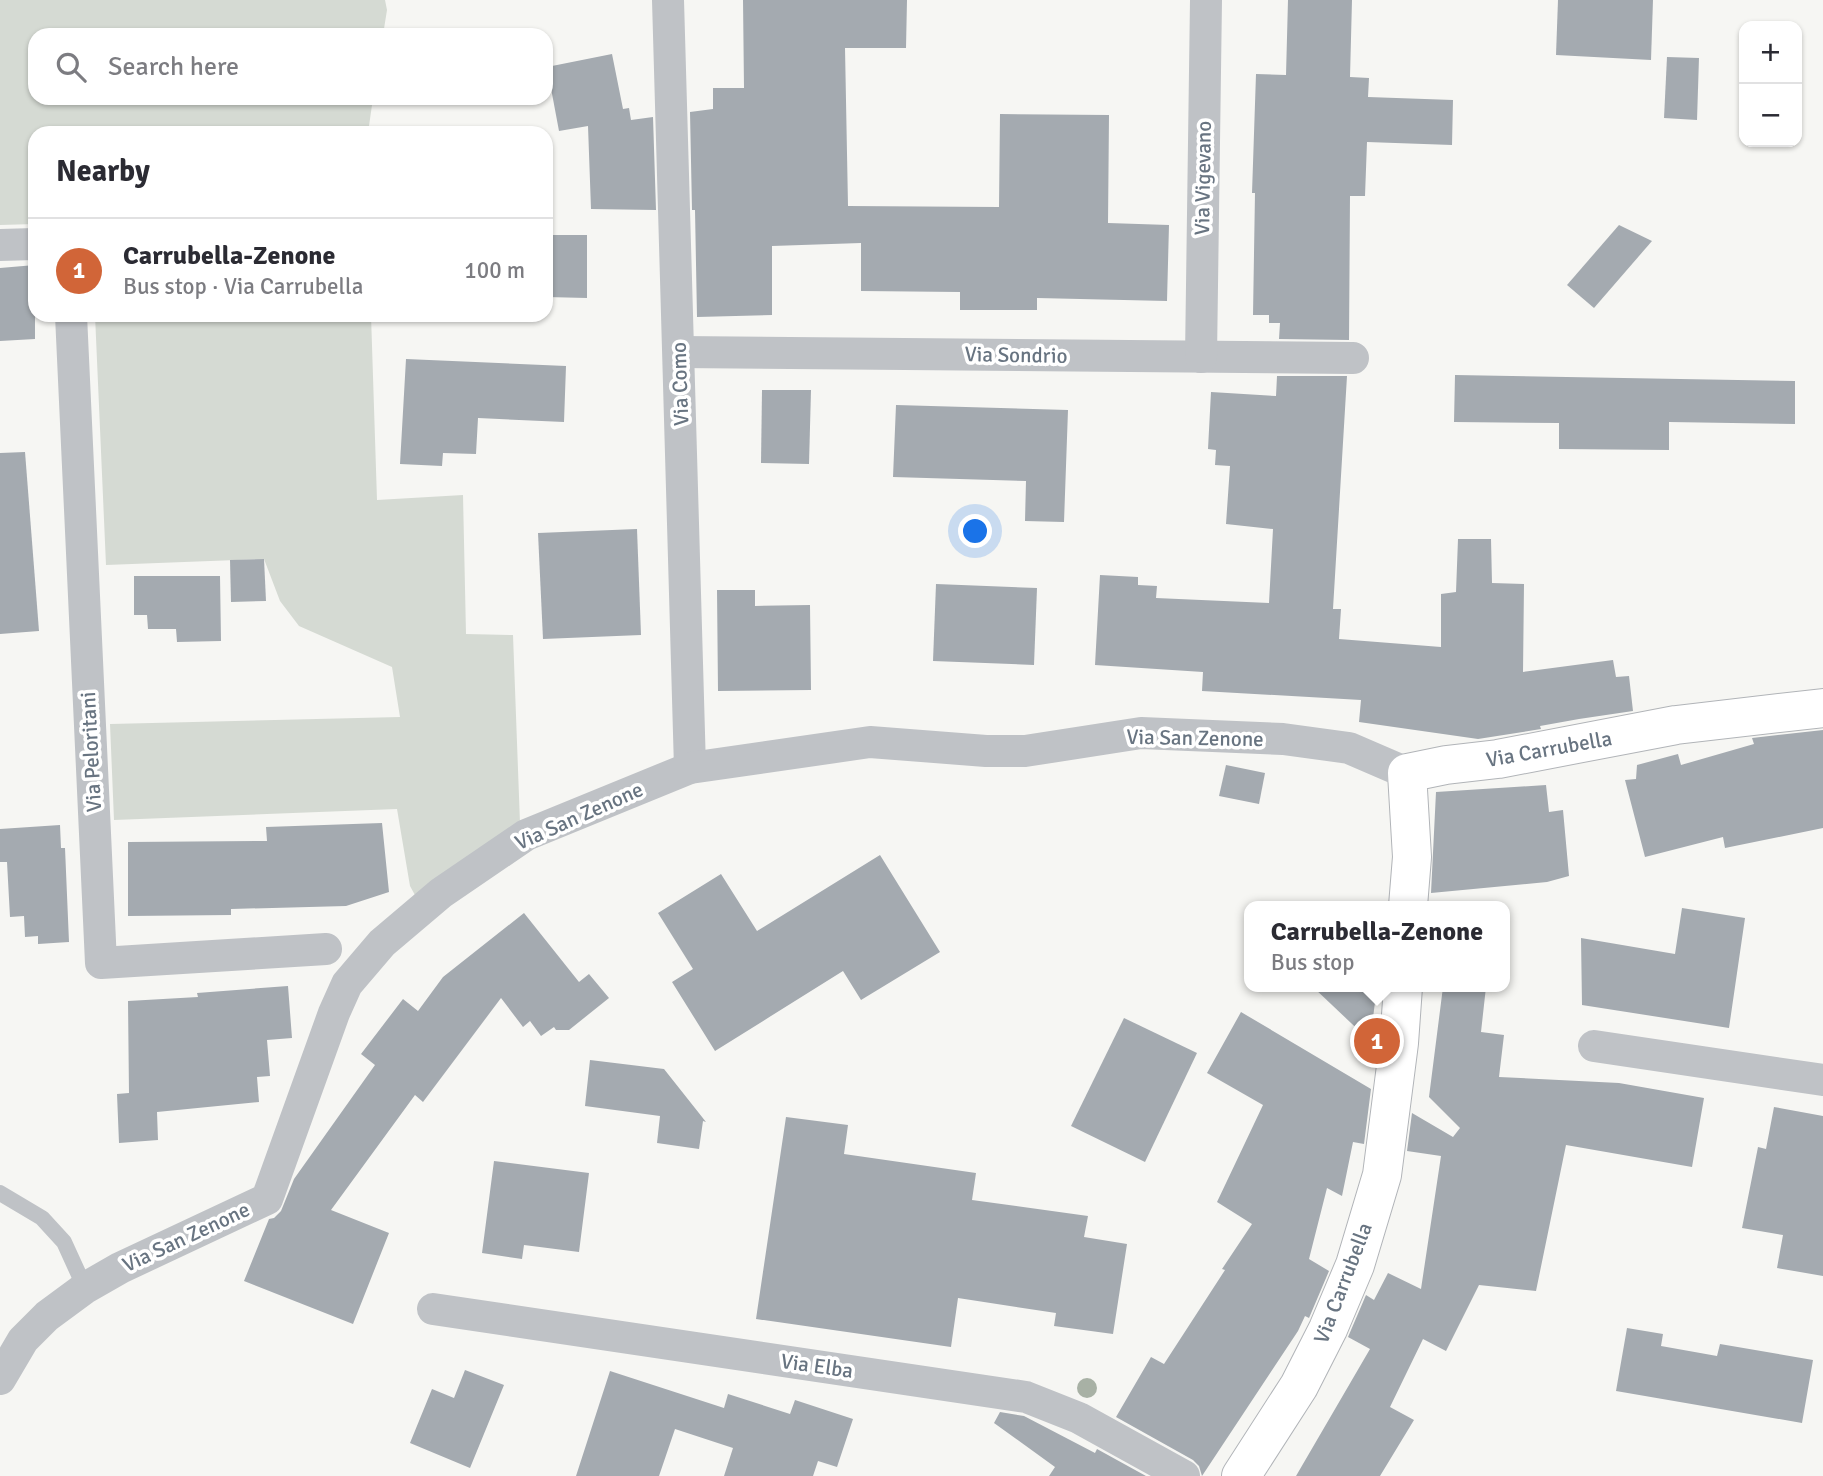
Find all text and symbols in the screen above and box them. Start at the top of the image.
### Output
map controls [1739,21,1802,147]
button: + [1739,21,1802,84]
search box [28,28,553,105]
icon: search [52,48,90,86]
text: Search here [108,51,239,83]
button: − [1739,84,1802,147]
street label: Via Vigevano [1189,120,1217,236]
text: Nearby [56,153,150,190]
text: Carrubella-Zenone [123,240,335,272]
text: 1 [73,256,85,285]
text: 100 m [464,256,525,285]
text: Bus stop · Via Carrubella [123,272,363,301]
street label: Via Sondrio [964,341,1068,369]
street label: Via Como [666,342,694,426]
your location [958,514,992,548]
street label: Via Peloritani [75,691,107,813]
street label: Via San Zenone [1126,724,1264,752]
street label: Via Carrubella [1484,725,1614,773]
street label: Via San Zenone [511,776,647,856]
popup [1244,901,1510,992]
text: Carrubella-Zenone [1271,916,1483,948]
text: Bus stop [1271,948,1354,977]
pin: 1 [1354,1015,1400,1067]
street label: Via San Zenone [118,1196,254,1278]
street label: Via Carrubella [1308,1219,1378,1347]
street label: Via Elba [779,1348,855,1384]

